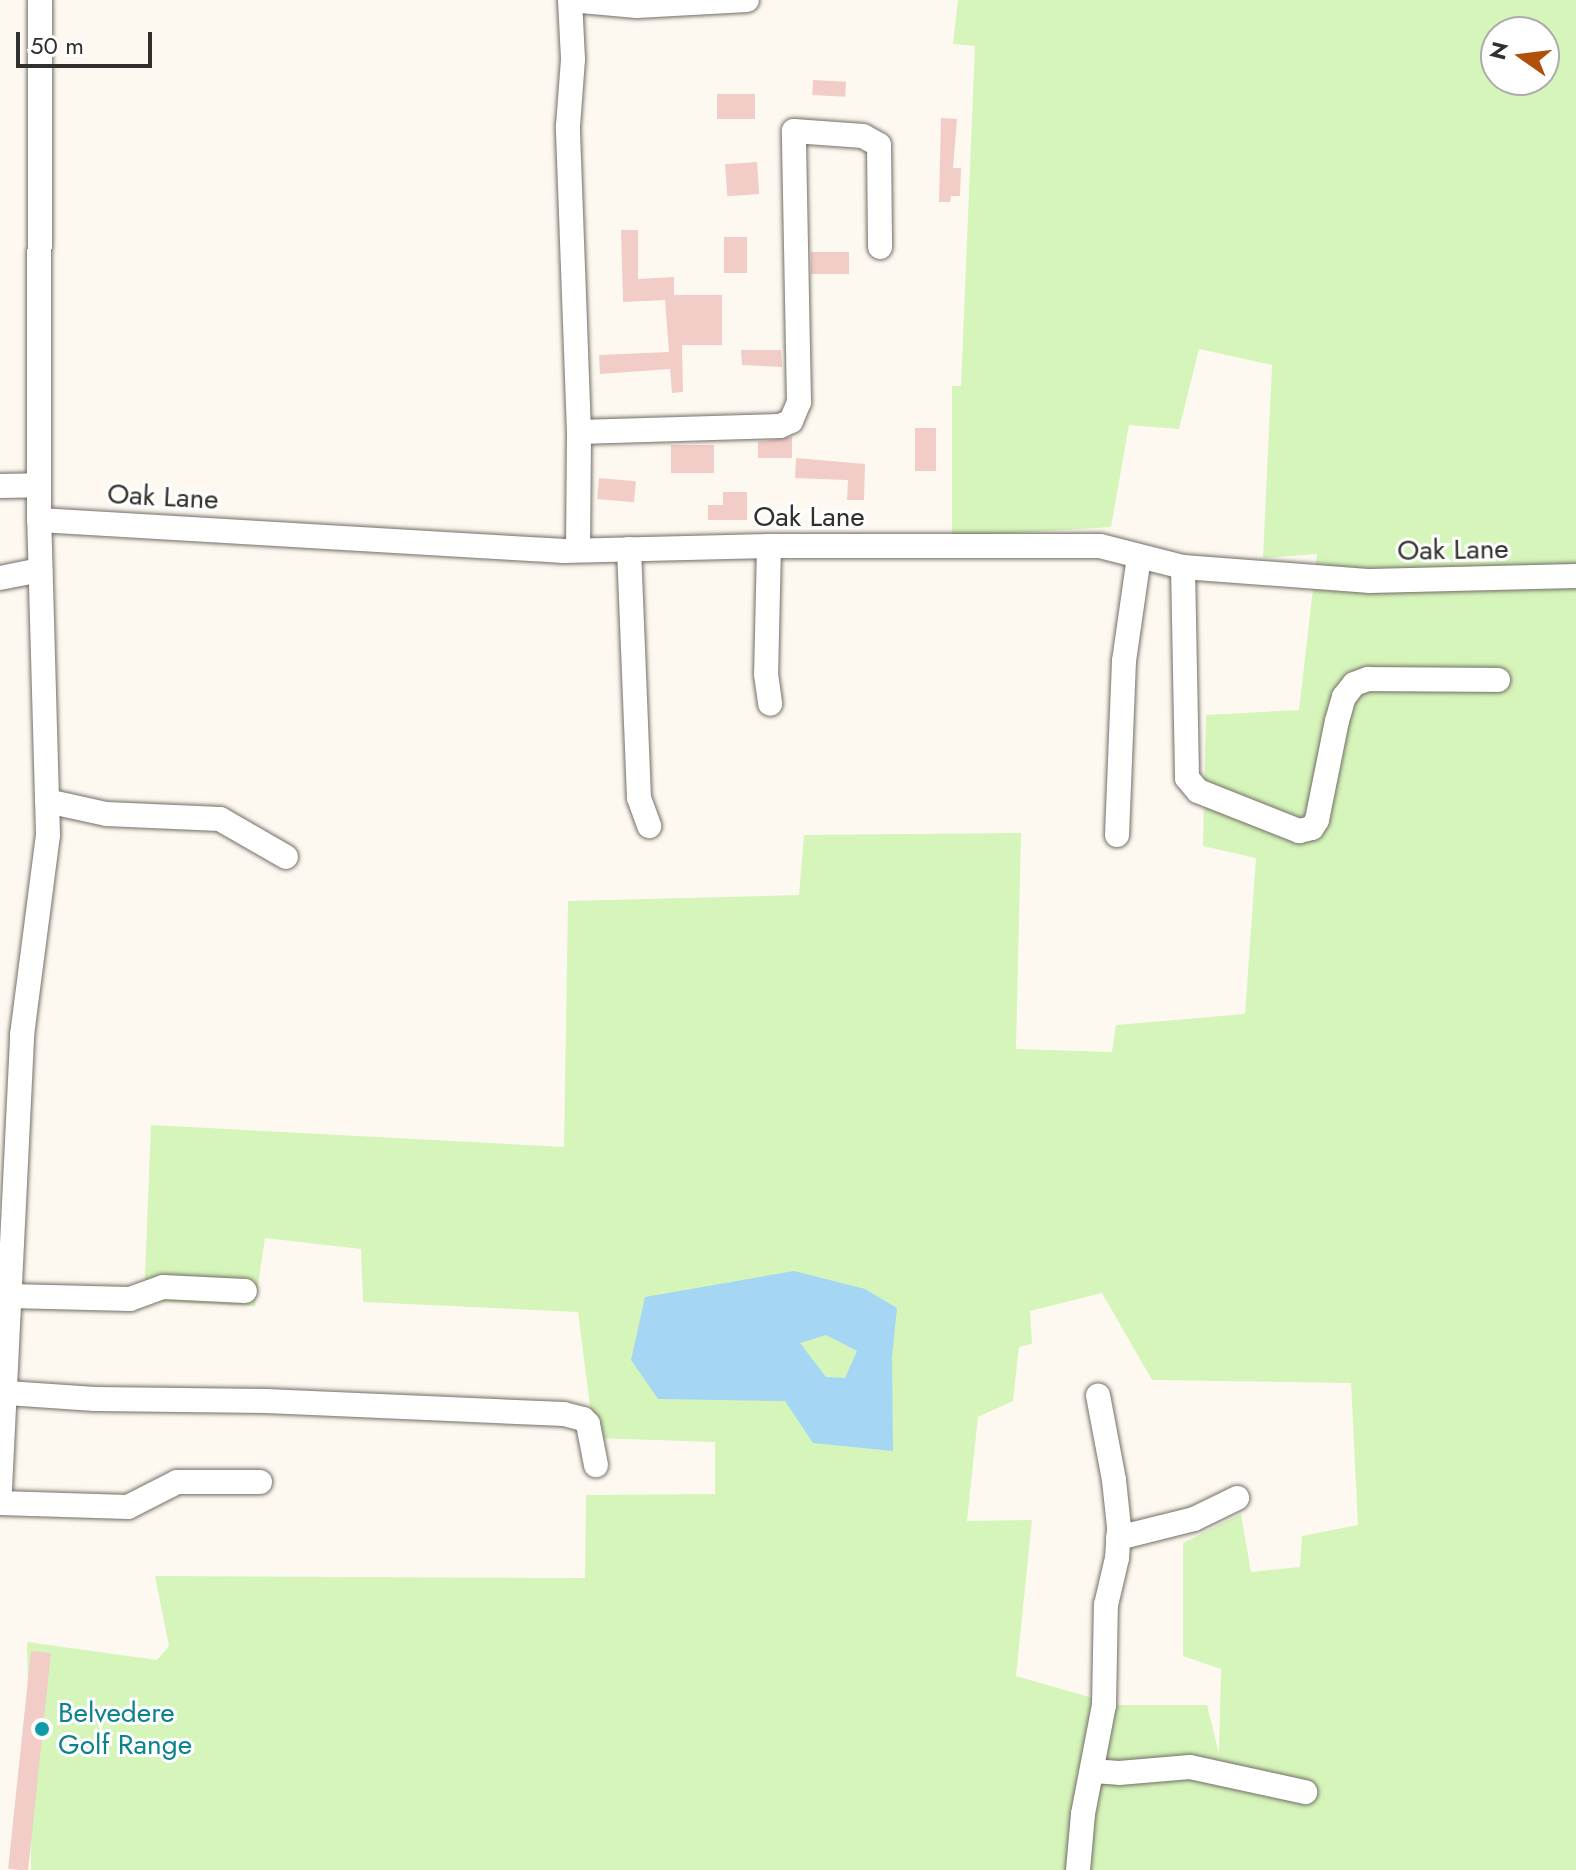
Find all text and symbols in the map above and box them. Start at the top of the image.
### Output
scale bar [20,16,156,66]
north arrow [1480,16,1560,96]
text: 50 m [30,28,84,63]
text: N [1481,38,1516,63]
street label: Oak Lane [106,477,220,517]
street label: Oak Lane [753,500,865,534]
street label: Oak Lane [1397,532,1509,568]
place label: Belvedere Golf Range [58,1696,192,1762]
marker: Belvedere Golf Range [33,1720,51,1738]

